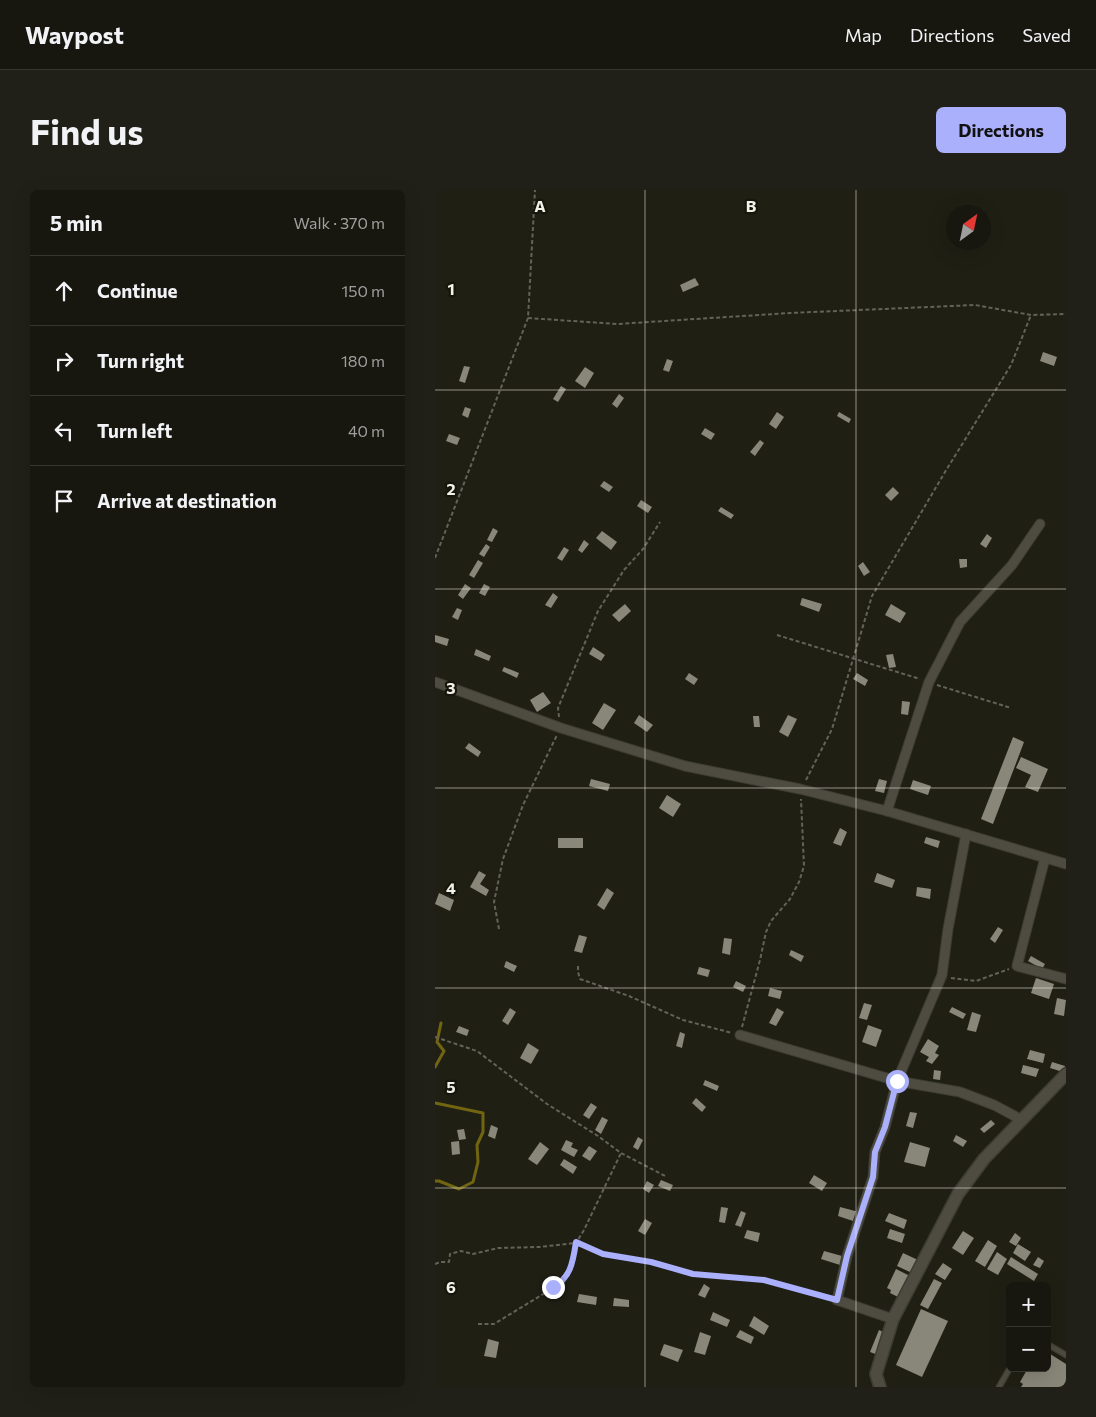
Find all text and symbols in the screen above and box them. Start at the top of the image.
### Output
text: Waypost [25,20,124,49]
text: Map [845,24,882,46]
text: Directions [910,24,994,46]
text: Saved [1022,24,1071,46]
button: Directions [936,107,1066,153]
text: Find us [30,109,144,152]
text: A [534,196,546,215]
text: B [746,196,757,215]
north arrow [946,205,991,250]
text: 5 min [50,210,103,235]
text: Walk · 370 m [294,213,385,232]
icon: ahead [50,277,78,305]
text: Continue [97,279,177,302]
text: 1 [447,279,455,298]
text: 150 m [342,281,385,300]
icon: right [50,347,78,375]
text: Turn right [97,349,184,372]
text: 180 m [341,351,385,370]
icon: left [50,417,78,445]
text: Turn left [97,419,172,442]
text: 40 m [348,421,385,440]
text: 2 [446,479,456,498]
icon: arrive [50,487,78,515]
text: Arrive at destination [97,489,277,512]
text: 3 [446,678,456,697]
text: 4 [446,878,456,897]
route start [886,1070,909,1093]
text: 5 [446,1077,456,1096]
route end [542,1276,565,1299]
text: 6 [446,1277,456,1296]
map controls [1006,1282,1051,1372]
button: + [1006,1282,1051,1327]
button: − [1006,1327,1051,1372]

